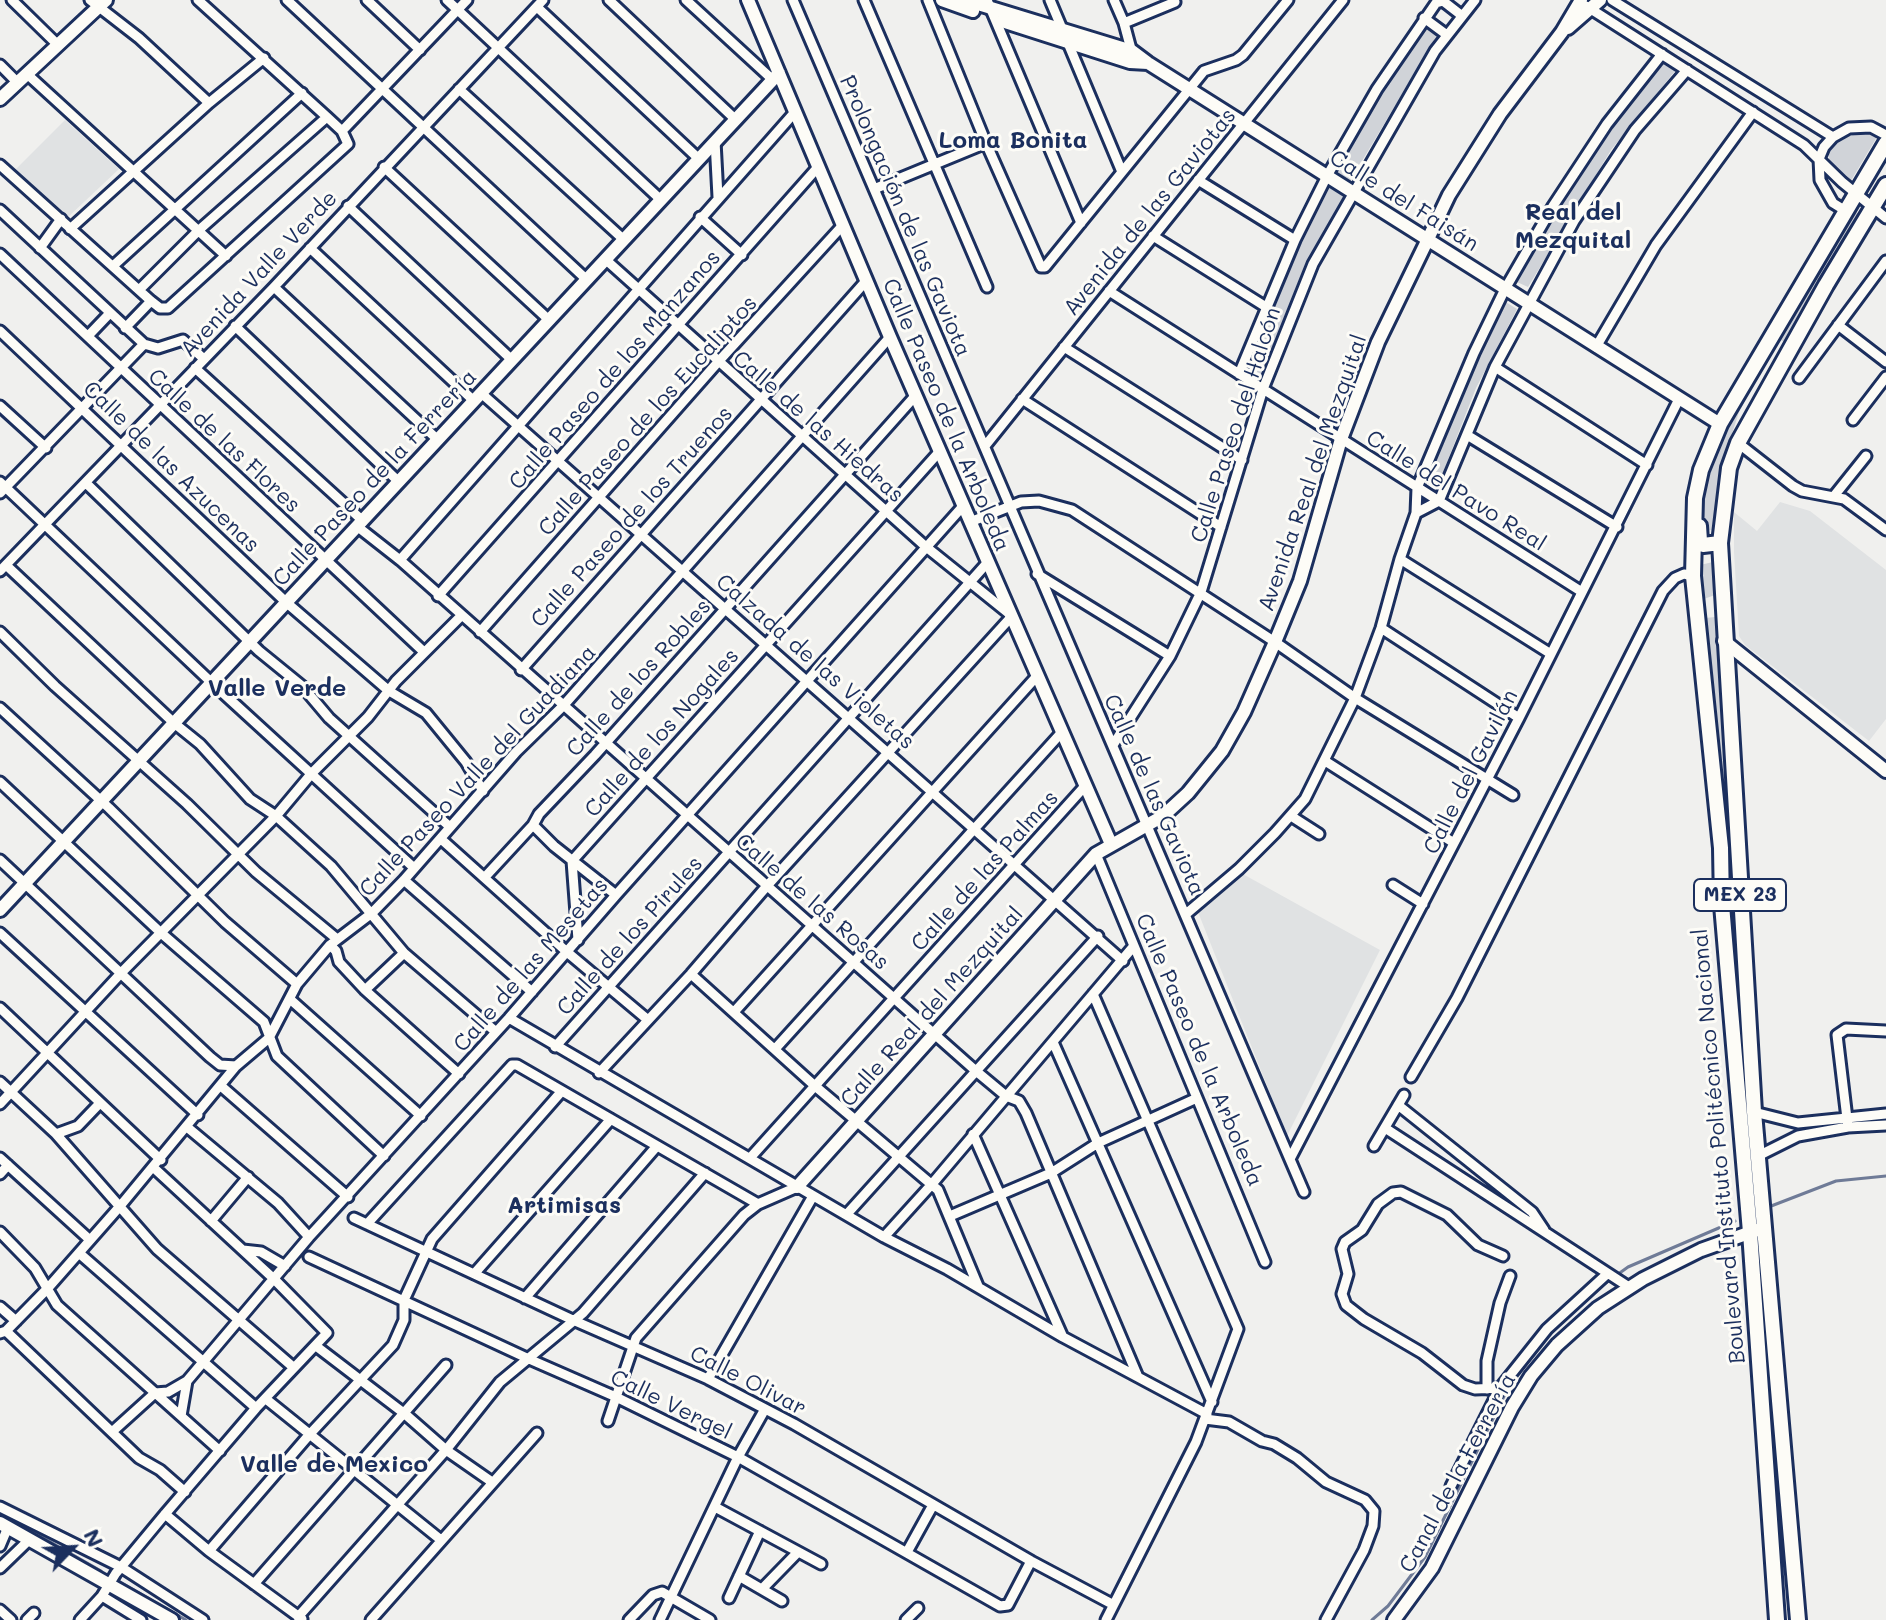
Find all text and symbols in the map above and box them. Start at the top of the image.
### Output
street label: Prolongación de las Gaviota [834,71,976,361]
street label: Avenida de las Gaviotas [1058,103,1242,321]
district label: Loma Bonita [939,127,1087,155]
street label: Calle del Faisán [1325,145,1483,257]
street label: Avenida Valle Verde [175,185,343,363]
district label: Real del Mezquital [1515,199,1631,255]
street label: Calle Paseo de los Manzanos [504,245,726,495]
street label: Calle Paseo de la Arboleda [876,275,1016,555]
street label: Calle Paseo de los Eucaliptos [533,290,763,542]
street label: Calle Paseo del Halcón [1185,304,1287,546]
street label: Avenida Real del Mezquital [1253,331,1373,615]
street label: Calle de las Hiedras [727,345,909,509]
street label: Calle de las Flores [142,364,306,518]
street label: Calle Paseo de la Ferrería [268,364,482,592]
street label: Calle de las Azucenas [77,376,265,558]
street label: Calle Paseo de los Truenos [526,401,738,633]
street label: Calle del Pavo Real [1361,425,1551,557]
street label: Calzada de las Violetas [710,569,920,755]
street label: Calle de los Robles [561,594,717,762]
street label: Calle Paseo Valle del Guadiana [354,640,602,902]
street label: Calle de los Nogales [579,643,745,823]
district label: Valle Verde [208,675,346,703]
street label: Calle del Gavilán [1418,685,1524,859]
street label: Calle de las Gaviota [1098,690,1210,900]
street label: Calle de las Palmas [906,785,1064,957]
street label: Calle de las Rosas [730,828,894,976]
street label: Calle de los Pirules [552,851,708,1021]
street label: Calle de las Mesetas [448,872,614,1058]
road number: MEX 23 [1694,879,1786,911]
street label: Calle Real del Mezquital [835,901,1029,1113]
street label: Calle Paseo de la Arboleda [1129,910,1269,1190]
street label: Boulevard Instituto Politécnico Nacional [1687,927,1751,1365]
district label: Artimisas [507,1192,621,1220]
street label: Calle Olivar [685,1340,811,1422]
street label: Calle Vergel [606,1364,736,1446]
street label: Canal de la Ferrería [1394,1369,1522,1577]
district label: Valle de Mexico [240,1451,428,1479]
north arrow [32,1508,112,1588]
text: N [78,1524,111,1551]

